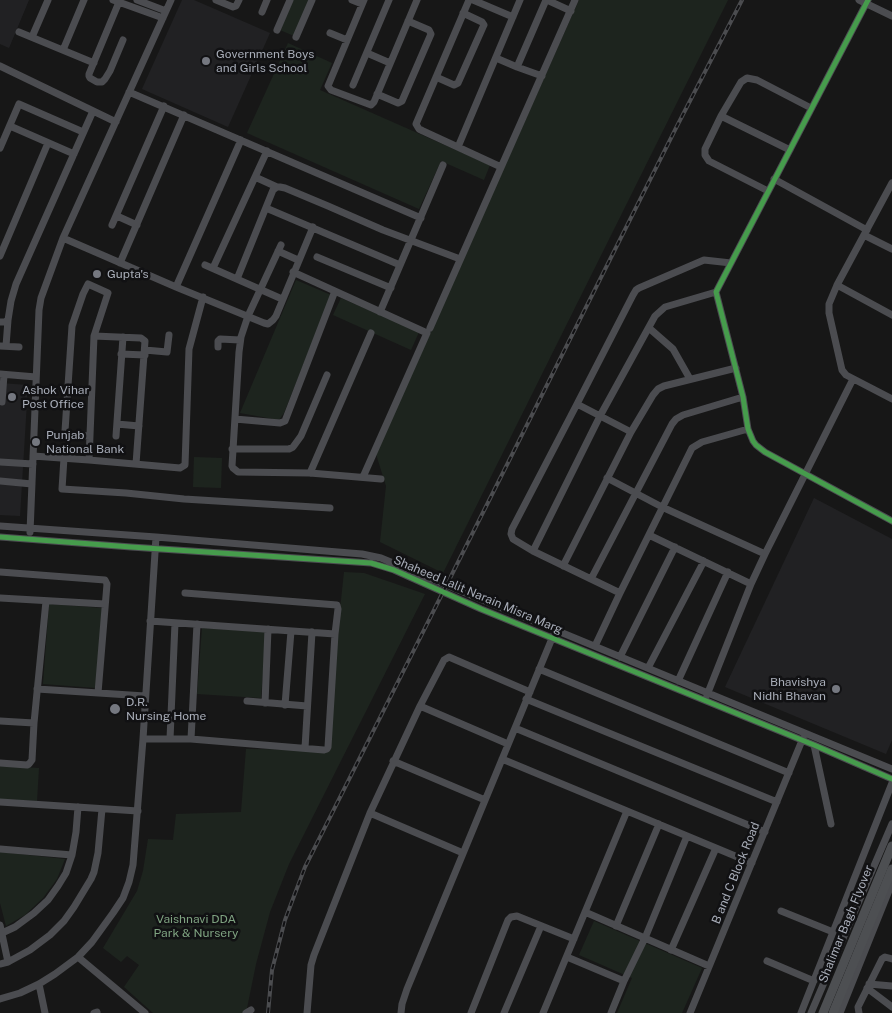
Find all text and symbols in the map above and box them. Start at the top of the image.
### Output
place label: Government Boys and Girls School [216,47,314,75]
marker: Government Boys and Girls School [200,55,212,67]
place label: Gupta's [107,267,148,281]
marker: Gupta's [91,268,103,280]
place label: Ashok Vihar Post Office [22,383,89,411]
marker: Ashok Vihar Post Office [6,391,18,403]
place label: Punjab National Bank [46,428,124,456]
marker: Punjab National Bank [30,436,42,448]
street label: Shaheed Lalit Narain Misra Marg [391,553,565,637]
place label: Bhavishya Nidhi Bhavan [753,675,826,703]
marker: Bhavishya Nidhi Bhavan [830,683,842,695]
place label: D.R. Nursing Home [126,695,206,723]
marker: D.R. Nursing Home [108,702,122,716]
street label: B and C Block Road [709,820,763,926]
street label: Shalimar Bagh Flyover [816,863,876,985]
park label: Vaishnavi DDA Park & Nursery [154,912,238,940]

